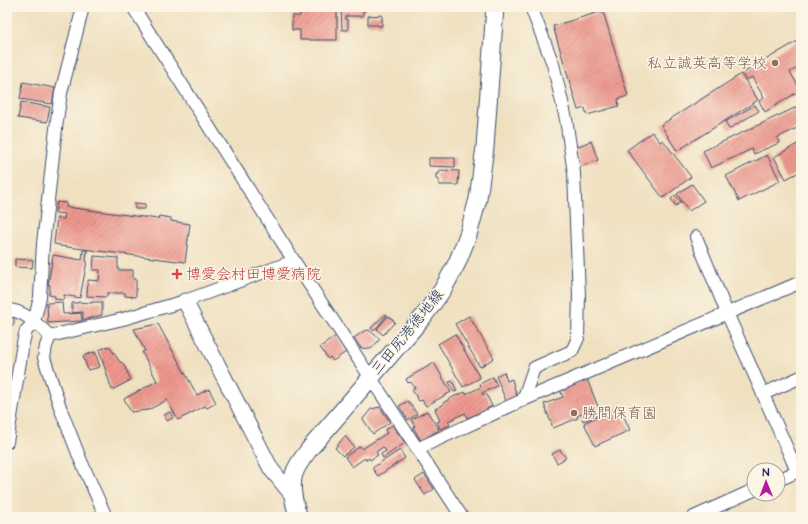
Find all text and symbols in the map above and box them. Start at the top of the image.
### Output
place label: 私立誠英高等学校 [647,53,767,74]
marker: 私立誠英高等学校 [770,58,780,68]
place label: 博愛会村田博愛病院 [186,264,321,285]
marker: 博愛会村田博愛病院 [171,268,183,280]
street label: 三田尻港徳地線 [366,285,449,380]
place label: 勝間保育園 [582,403,657,424]
marker: 勝間保育園 [569,408,579,418]
north arrow [746,462,786,502]
text: N [762,465,770,480]

